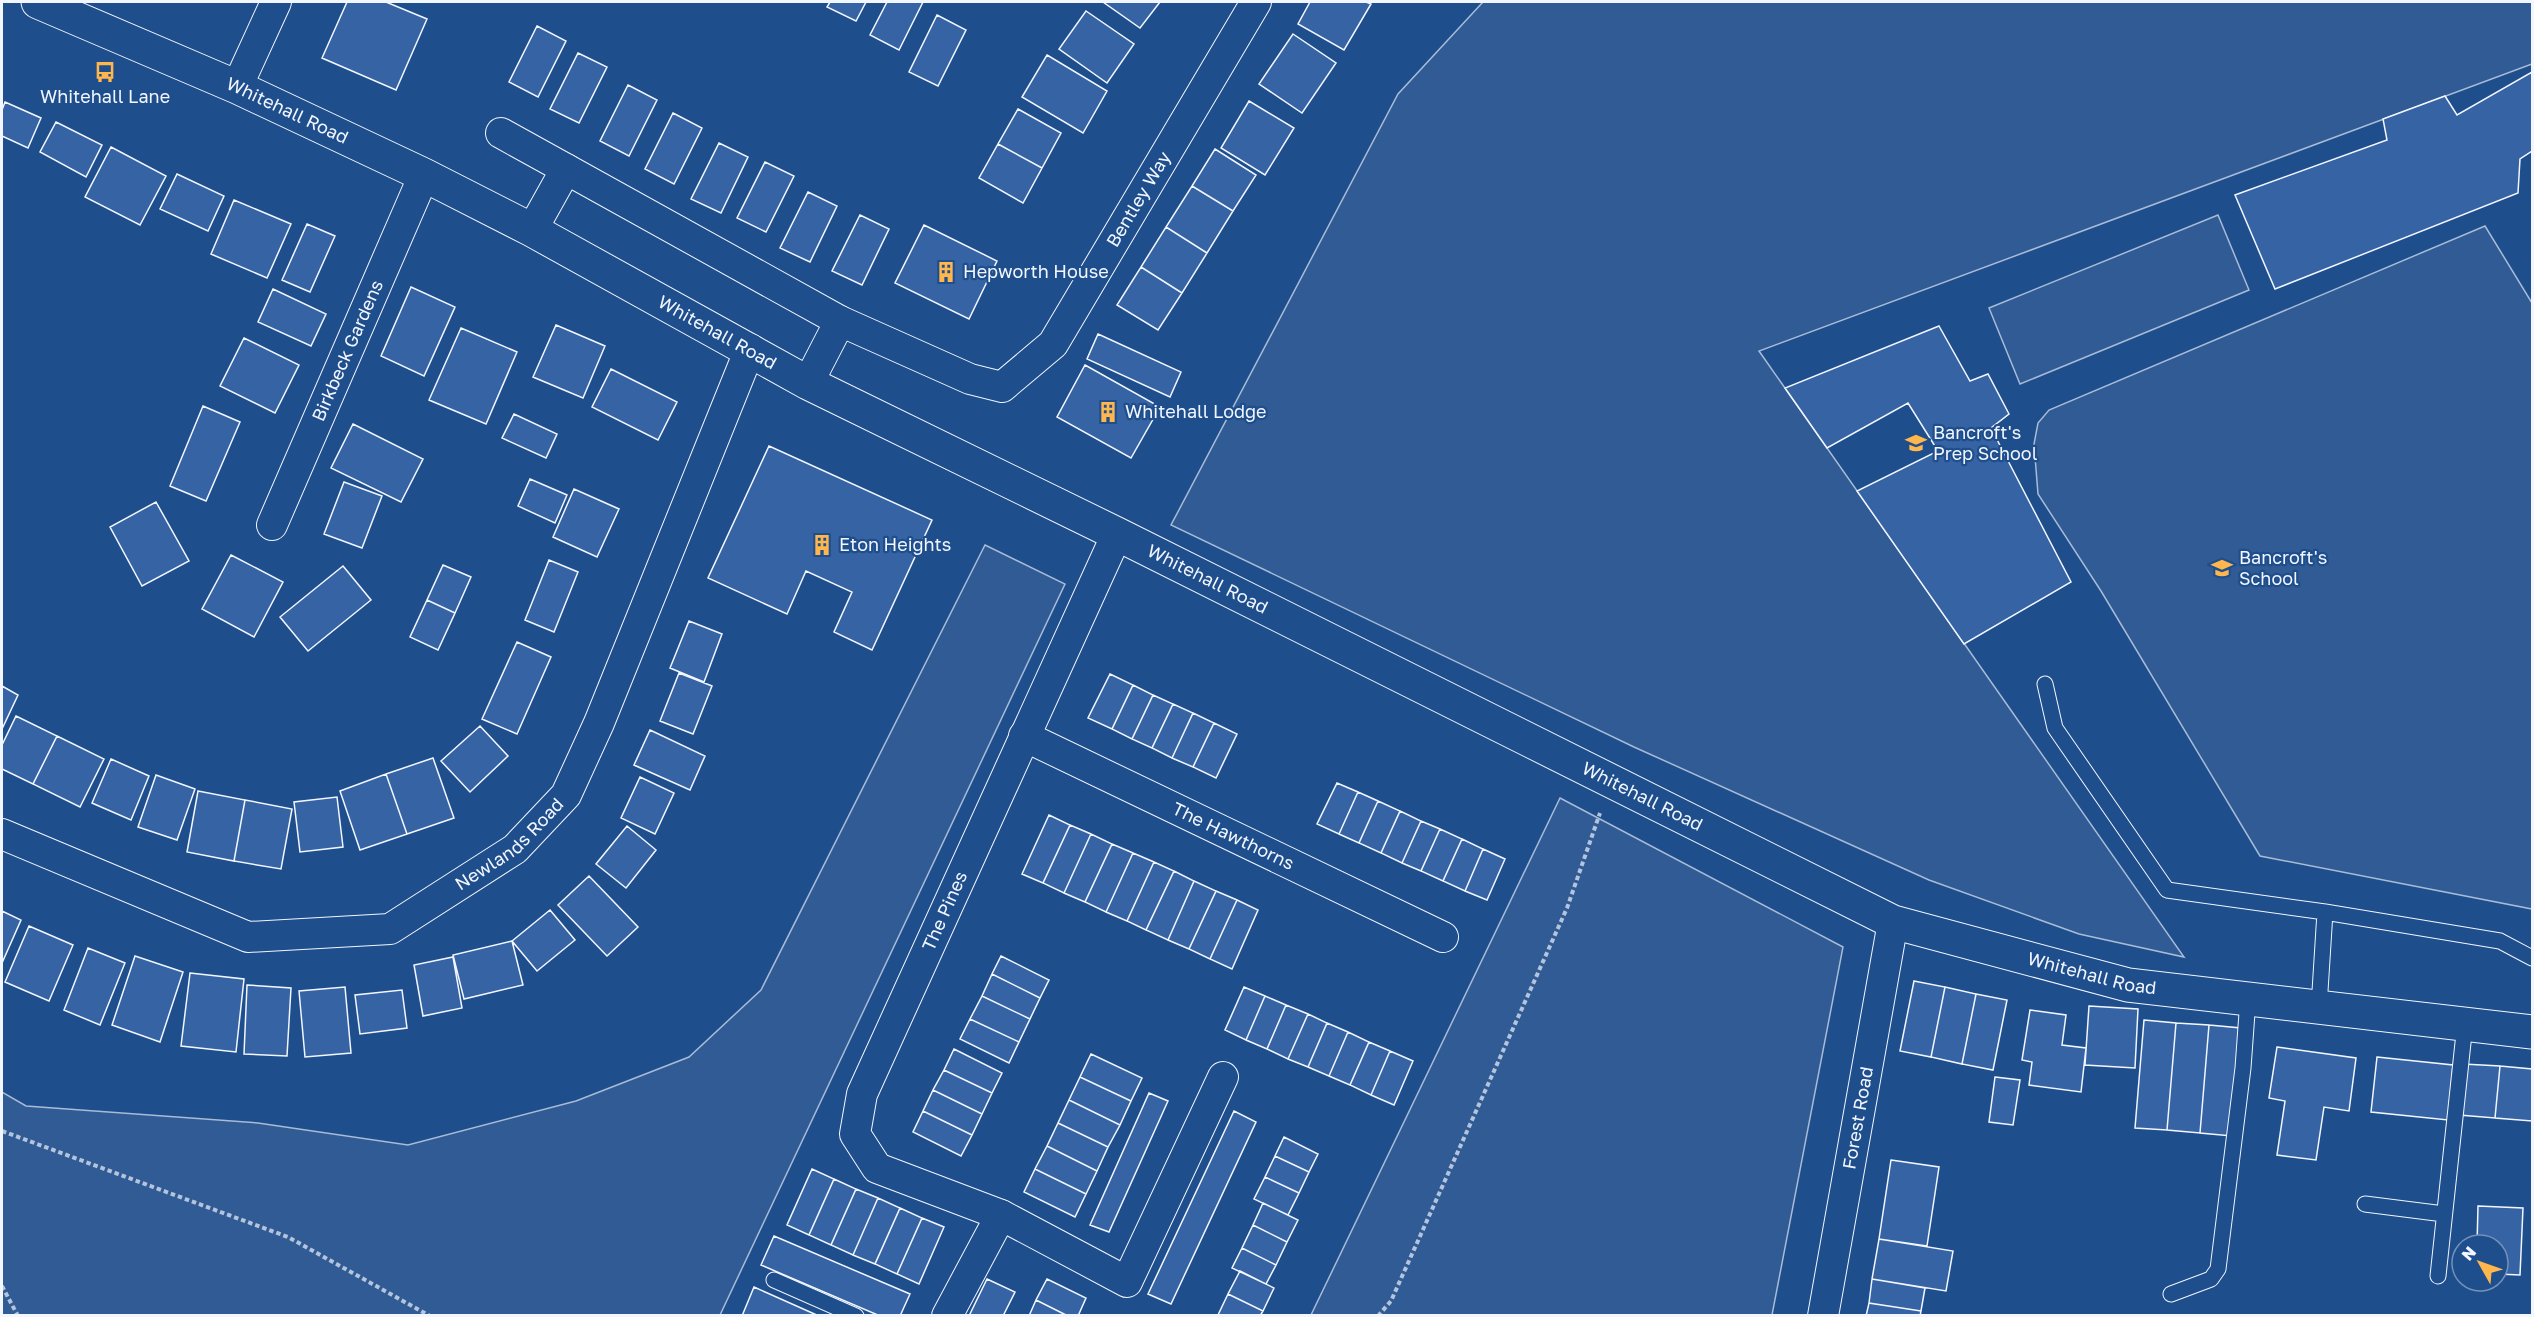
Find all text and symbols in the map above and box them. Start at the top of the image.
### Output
bus stop icon: Whitehall Lane [93,60,117,84]
street label: Whitehall Road [223,72,352,148]
place label: Whitehall Lane [40,85,170,107]
street label: Bentley Way [1101,147,1175,251]
building icon: Hepworth House [934,260,958,284]
place label: Hepworth House [963,260,1109,282]
street label: Birkbeck Gardens [306,276,387,424]
street label: Whitehall Road [655,290,781,373]
building icon: Whitehall Lodge [1096,400,1120,424]
place label: Whitehall Lodge [1125,400,1267,422]
place label: Bancroft's Prep School [1933,421,2038,464]
school or university icon: Bancroft's Prep School [1904,431,1928,455]
building icon: Eton Heights [810,533,834,557]
place label: Eton Heights [839,533,951,555]
street label: Whitehall Road [1144,539,1272,618]
place label: Bancroft's School [2239,546,2327,589]
school or university icon: Bancroft's School [2210,556,2234,580]
street label: Whitehall Road [1579,756,1707,835]
street label: Newlands Road [451,793,568,894]
street label: The Hawthorns [1169,797,1298,874]
street label: The Pines [917,867,971,954]
street label: Whitehall Road [2025,947,2158,998]
street label: Forest Road [1837,1065,1877,1171]
north arrow [2450,1233,2510,1293]
text: N [2457,1242,2480,1264]

